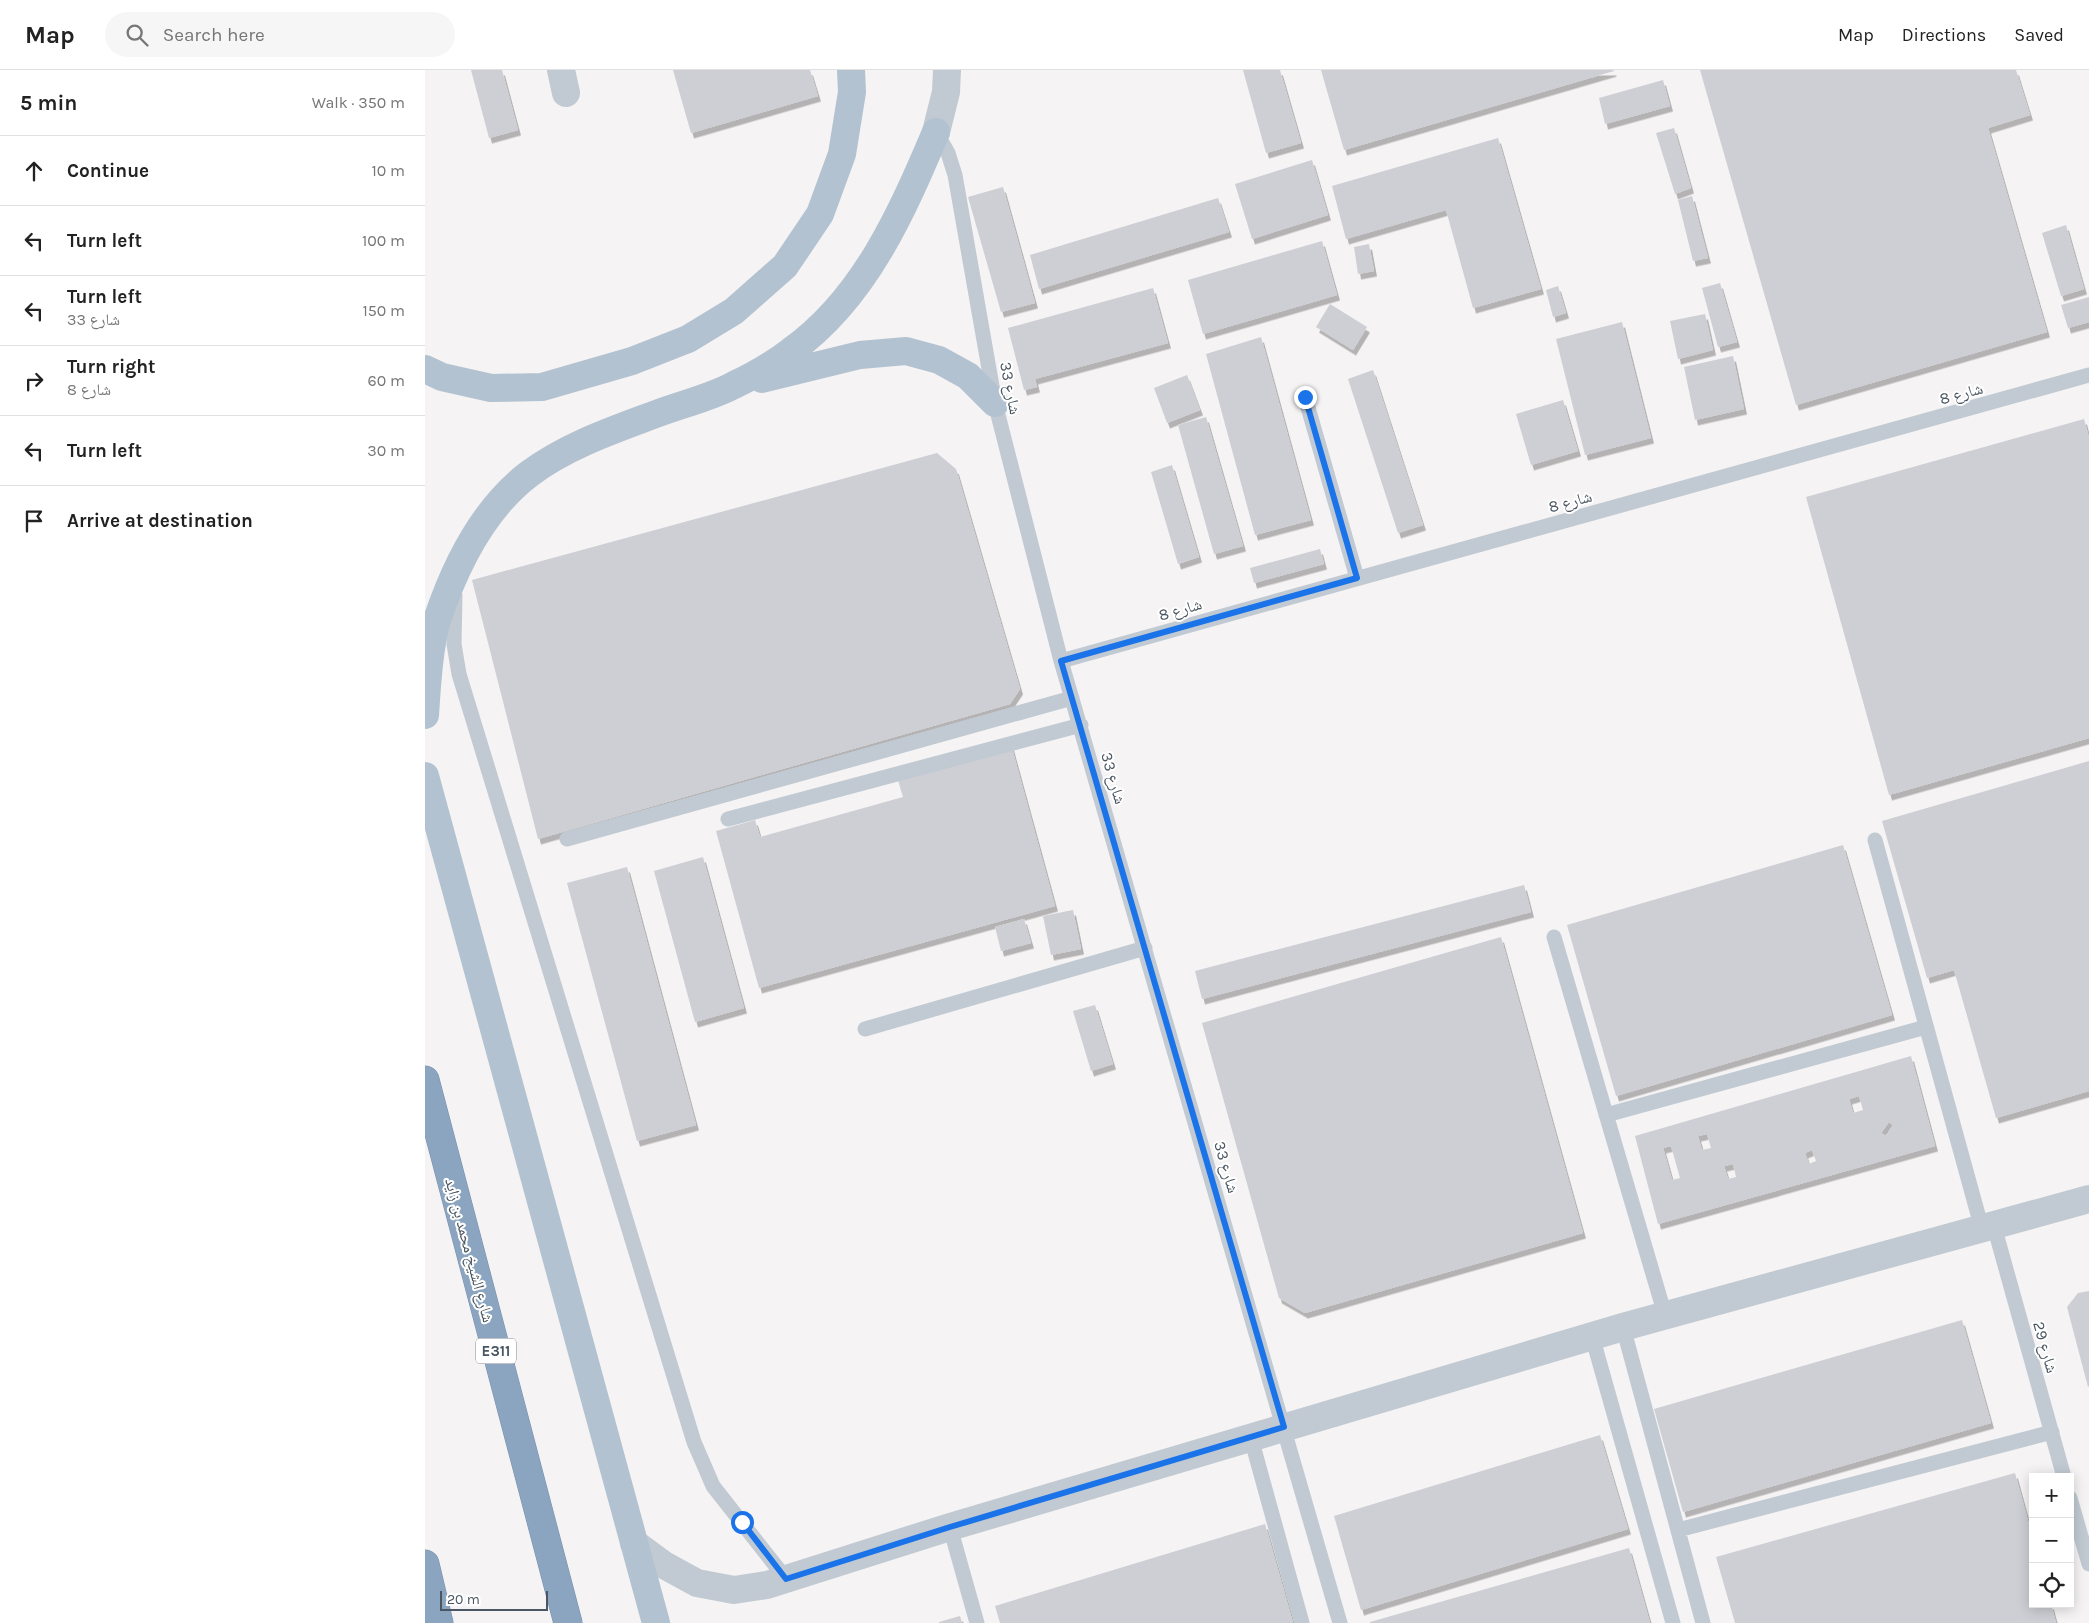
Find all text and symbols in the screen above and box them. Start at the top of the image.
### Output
search box [105,12,455,57]
text: Map [25,21,75,49]
icon: search [123,21,151,49]
text: Search here [163,24,265,46]
text: Map [1838,24,1874,46]
text: Directions [1902,24,1986,46]
text: Saved [2014,24,2064,46]
text: 5 min [20,91,77,115]
text: Walk · 350 m [312,93,405,112]
icon: ahead [20,157,48,185]
text: Continue [67,160,149,182]
text: 10 m [371,161,405,180]
icon: left [20,227,48,255]
text: Turn left [67,230,142,252]
text: 100 m [362,231,405,250]
text: Turn left [67,286,142,308]
icon: left [20,297,48,325]
text: 150 m [362,301,405,320]
text: شارع 33 [67,310,120,329]
text: Turn right [67,356,156,378]
street label: شارع 33 [995,360,1025,416]
icon: right [20,367,48,395]
text: 60 m [368,371,405,390]
street label: شارع 8 [1937,379,1985,409]
text: شارع 8 [67,380,111,399]
route end [1294,386,1317,409]
icon: left [20,437,48,465]
text: Turn left [67,440,142,462]
text: 30 m [367,441,405,460]
street label: شارع 8 [1546,487,1594,517]
icon: arrive [20,507,48,535]
text: Arrive at destination [67,510,253,532]
street label: شارع 8 [1156,594,1204,626]
street label: شارع 33 [1096,750,1130,807]
street label: شارع 33 [1209,1139,1243,1196]
street label: شارع الشيخ محمد بن زايد [440,1176,498,1325]
street label: شارع 29 [2028,1319,2062,1375]
road number: E311 [476,1338,516,1364]
map controls [2029,1473,2074,1608]
button: + [2029,1473,2074,1518]
route start [731,1511,754,1534]
button: − [2029,1518,2074,1563]
button: locate [2029,1563,2074,1608]
scale bar [440,1588,547,1611]
text: 20 m [447,1591,480,1608]

